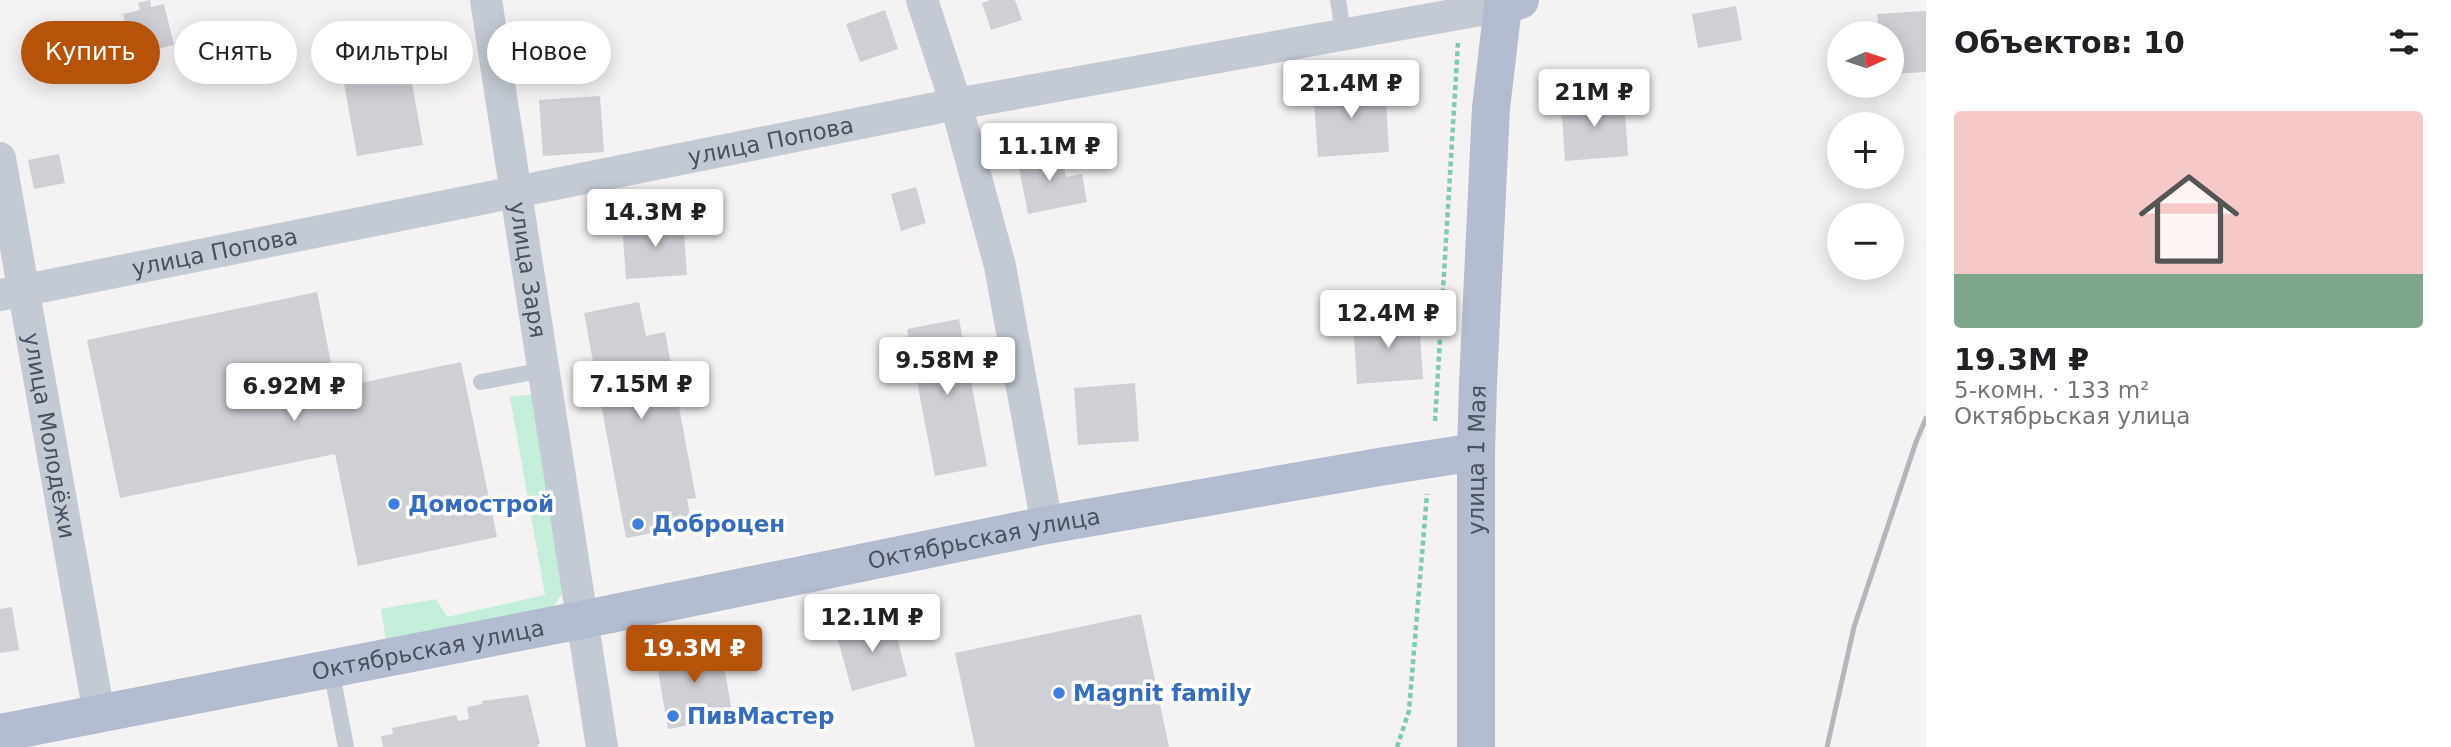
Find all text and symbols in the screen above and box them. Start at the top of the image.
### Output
chip: Купить [21,21,160,84]
chip: Снять [174,21,297,84]
chip: Фильтры [311,21,473,84]
chip: Новое [487,21,611,84]
north arrow [1827,21,1904,98]
map controls [1827,21,1904,280]
icon: filters [2385,23,2423,61]
text: Объектов: 10 [1954,25,2185,60]
pin: 21.4M ₽ [1286,60,1416,120]
pin: 21M ₽ [1545,69,1643,129]
text: 21.4M ₽ [1299,70,1403,96]
text: 21M ₽ [1555,79,1633,105]
street label: улица Попова [686,112,856,170]
button: + [1827,112,1904,189]
pin: 11.1M ₽ [984,124,1114,183]
text: 11.1M ₽ [997,133,1101,159]
icon: home [2126,156,2252,282]
pin: 14.3M ₽ [590,190,720,249]
text: 14.3M ₽ [603,199,707,225]
street label: улица Заря [504,200,551,340]
button: − [1827,203,1904,280]
street label: улица Попова [130,223,300,281]
pin: 12.4M ₽ [1323,290,1453,350]
text: 12.4M ₽ [1336,300,1440,326]
street label: улица Молодёжи [18,331,81,541]
pin: 9.58M ₽ [882,338,1012,397]
text: 19.3M ₽ [1954,342,2089,377]
text: 9.58M ₽ [895,347,999,373]
pin: 7.15M ₽ [576,362,706,421]
pin: 6.92M ₽ [229,364,359,423]
text: 7.15M ₽ [589,371,693,397]
text: 6.92M ₽ [242,373,346,399]
text: 5-комн. · 133 m² [1954,377,2149,403]
street label: улица 1 Мая [1463,385,1491,535]
text: Октябрьская улица [1954,403,2190,429]
place label: Домострой [408,491,554,517]
marker: Домострой [386,496,402,512]
street label: Октябрьская улица [865,503,1102,574]
place label: Доброцен [652,511,785,537]
marker: Доброцен [630,516,646,532]
pin: 12.1M ₽ [807,594,937,654]
text: 12.1M ₽ [820,604,924,630]
street label: Октябрьская улица [309,614,547,685]
pin: 19.3M ₽ [629,626,759,685]
text: 19.3M ₽ [642,635,746,661]
place label: Magnit family [1073,680,1251,706]
marker: Magnit family [1051,685,1067,701]
place label: ПивМастер [687,703,834,729]
marker: ПивМастер [665,708,681,724]

